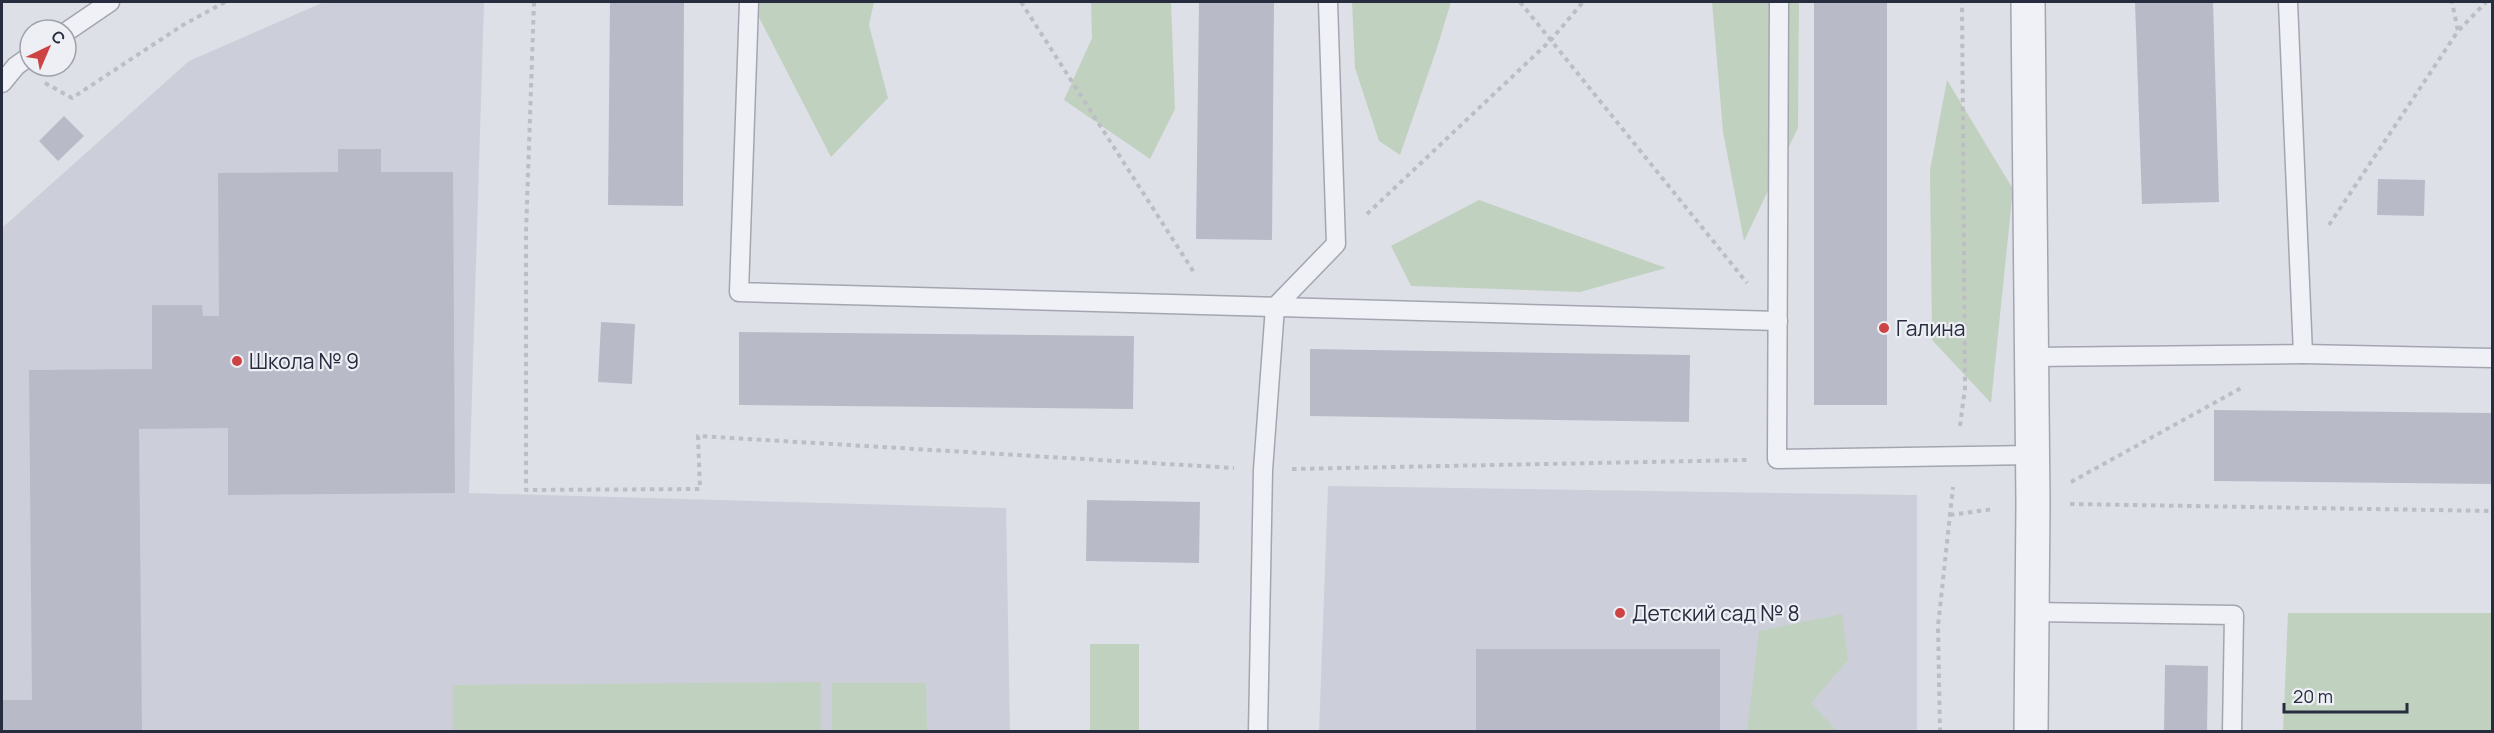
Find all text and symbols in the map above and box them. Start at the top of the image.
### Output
north arrow [18,18,78,78]
text: С [47,25,70,49]
place label: Галина [1896,314,1965,342]
marker: Галина [1877,321,1891,335]
place label: Школа № 9 [249,347,359,375]
marker: Школа № 9 [230,354,244,368]
place label: Детский сад № 8 [1632,599,1800,627]
marker: Детский сад № 8 [1613,606,1627,620]
scale bar [2284,676,2407,714]
text: 20 m [2293,684,2333,708]

